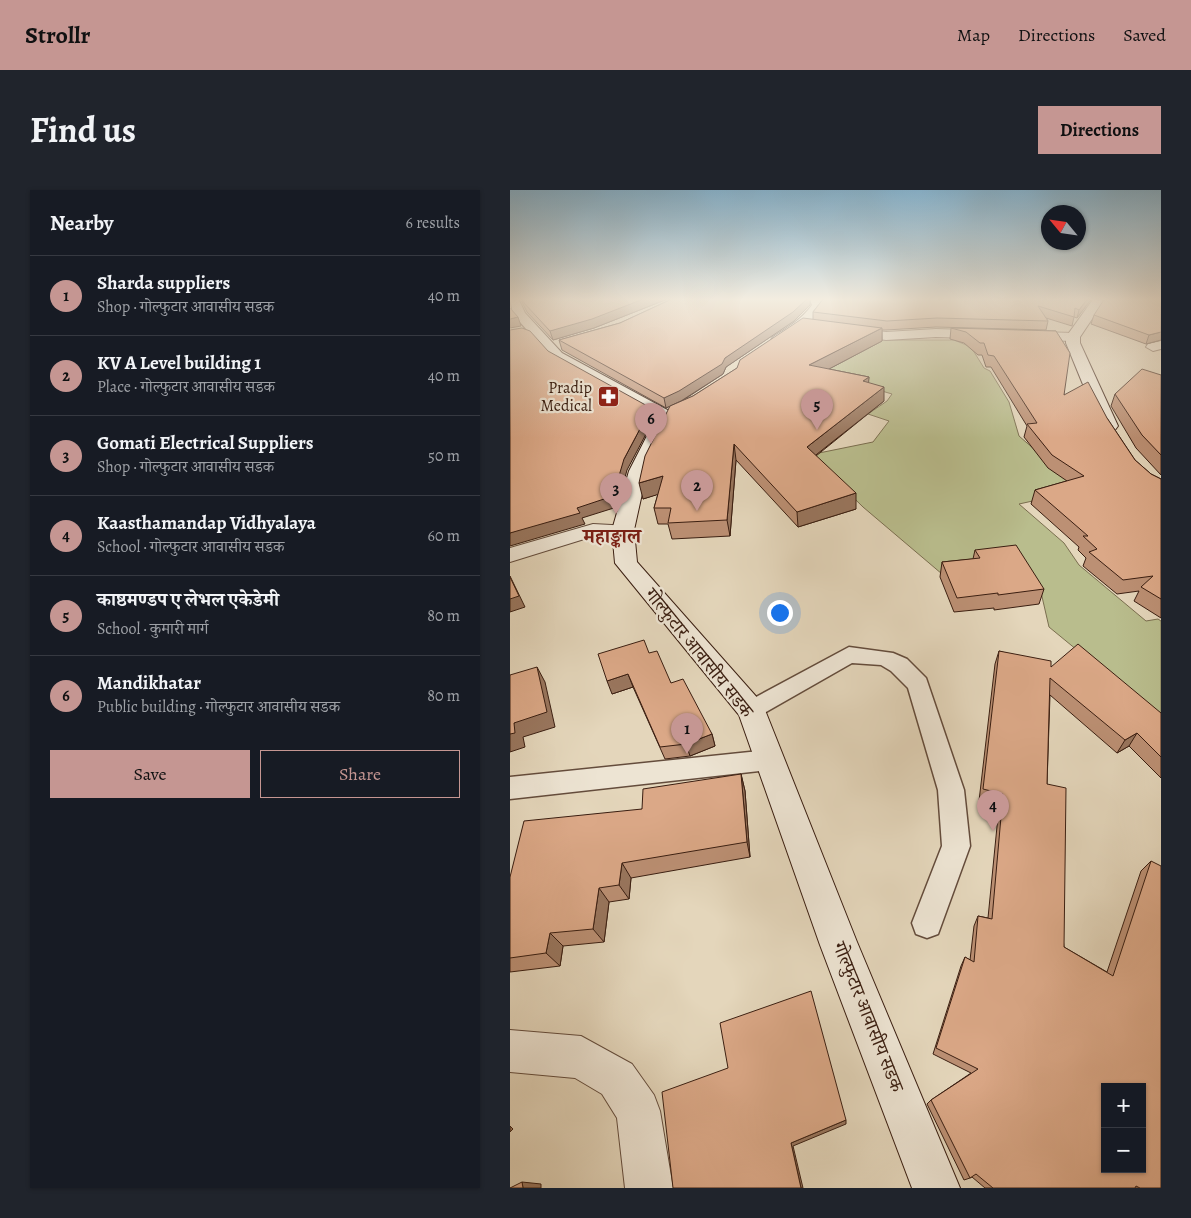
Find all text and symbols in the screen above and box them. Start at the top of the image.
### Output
text: Strollr [25,19,90,51]
text: Map [957,23,990,47]
text: Directions [1018,23,1095,47]
text: Saved [1123,23,1166,47]
text: Find us [30,106,136,154]
button: Directions [1038,106,1161,154]
north arrow [1041,205,1086,250]
text: Nearby [50,209,113,237]
text: 6 results [406,212,460,234]
text: Sharda suppliers [97,270,230,296]
text: 1 [63,285,69,307]
text: 40 m [428,285,460,307]
text: Shop · गोल्फुटार आवासीय सडक [97,296,274,318]
text: KV A Level building 1 [97,350,261,376]
text: 2 [62,365,70,387]
text: 40 m [428,365,460,387]
text: Place · गोल्फुटार आवासीय सडक [97,376,275,398]
place label: Pradip Medical [541,377,592,417]
pharmacy icon: Pradip Medical [596,385,620,409]
pin: 5 [801,389,833,430]
pin: 6 [635,403,667,444]
text: Gomati Electrical Suppliers [97,430,314,456]
text: 3 [63,445,69,467]
text: 50 m [428,445,460,467]
text: Shop · गोल्फुटार आवासीय सडक [97,456,274,478]
pin: 2 [681,470,713,511]
pin: 3 [600,473,632,514]
text: Kaasthamandap Vidhyalaya [97,510,316,536]
district label: महाङ्काल [581,523,643,550]
text: 4 [62,525,70,547]
text: 60 m [428,525,460,547]
text: School · गोल्फुटार आवासीय सडक [97,536,284,558]
street label: गोल्फुटार आवासीय सडक [638,582,760,724]
text: काष्ठमण्डप ए लेभल एकेडेमी [97,587,279,613]
your location [767,600,793,626]
text: 5 [63,605,69,627]
text: 80 m [427,605,460,627]
text: School · कुमारी मार्ग [97,618,208,640]
text: Mandikhatar [97,670,201,696]
text: 6 [62,685,70,707]
text: 80 m [427,685,460,707]
text: Public building · गोल्फुटार आवासीय सडक [97,696,340,718]
pin: 1 [671,713,703,754]
button: Save [50,750,250,798]
button: Share [260,750,460,798]
pin: 4 [977,790,1009,831]
street label: गोल्फुटार आवासीय सडक [826,937,911,1097]
map controls [1101,1083,1146,1173]
button: + [1101,1083,1146,1128]
button: − [1101,1128,1146,1173]

